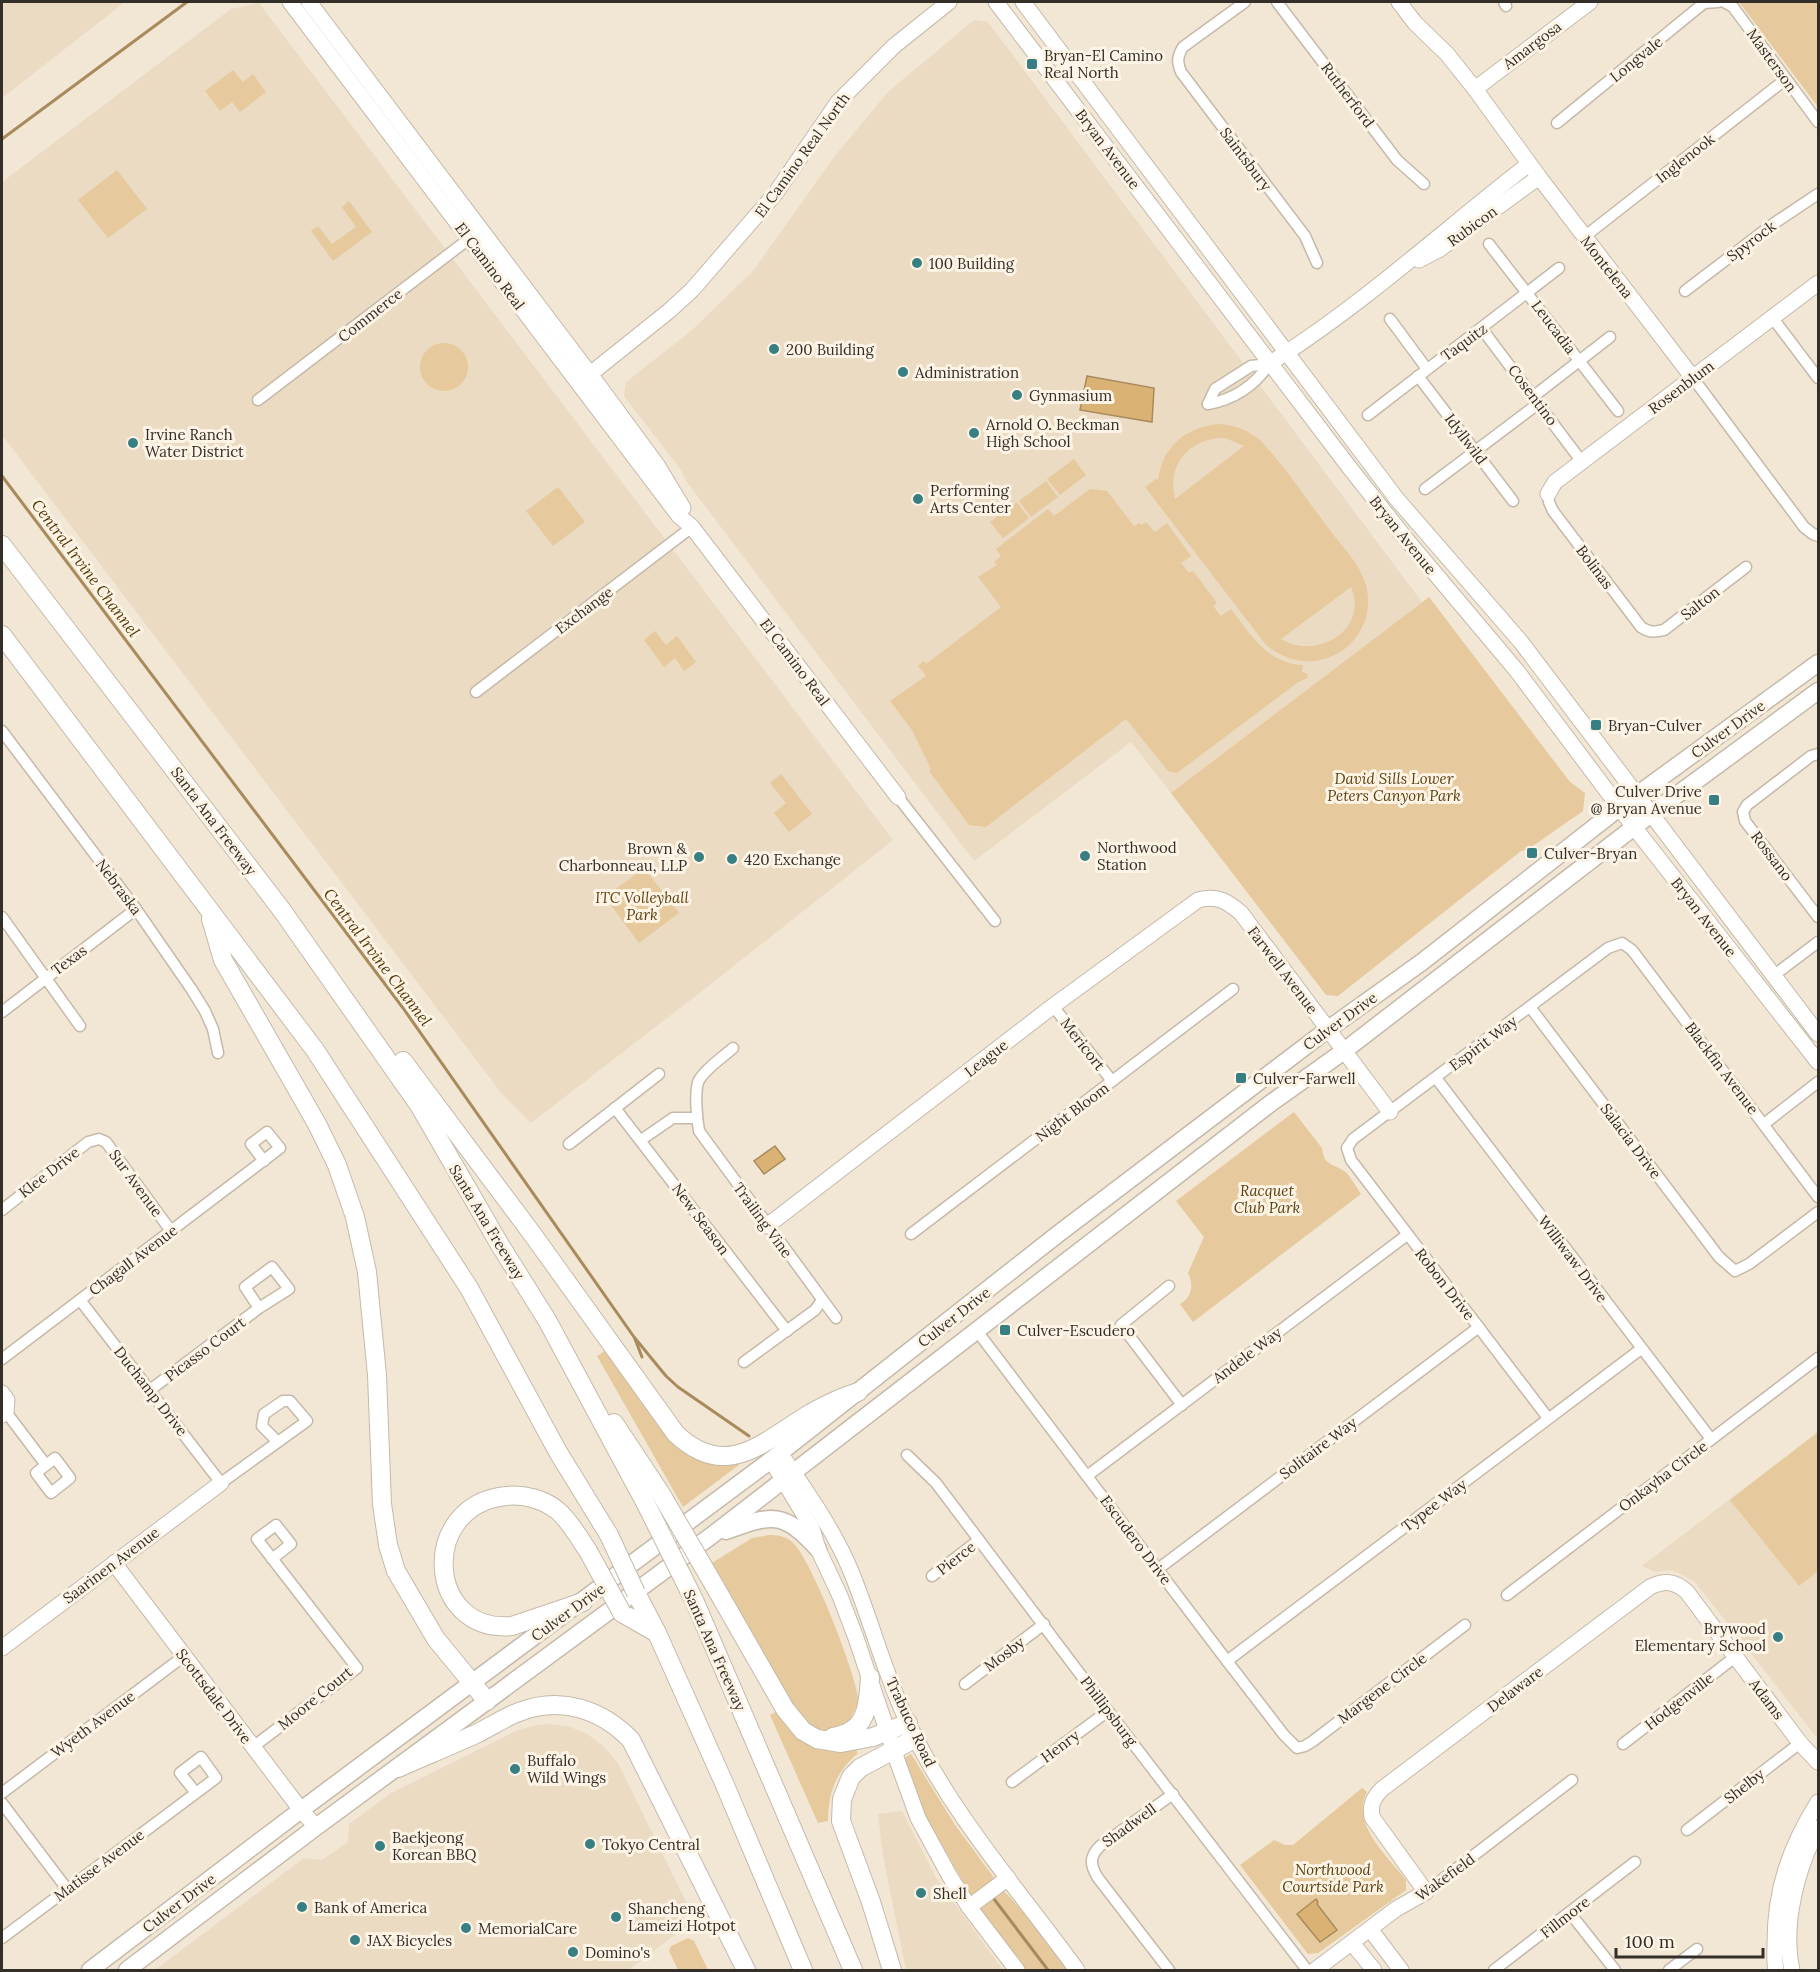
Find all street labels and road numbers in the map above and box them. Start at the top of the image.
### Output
street label: Amargosa [1498,17,1565,74]
street label: Masterson [1743,25,1801,95]
street label: Longvale [1606,32,1666,86]
street label: Rutherford [1317,59,1379,131]
street label: El Camino Real North [750,89,854,221]
street label: Bryan Avenue [1072,105,1144,193]
street label: Saintsbury [1216,124,1276,195]
street label: Inglenook [1652,129,1718,187]
street label: Rubicon [1443,202,1501,250]
street label: Spyrock [1723,216,1779,266]
street label: El Camino Real [451,219,529,313]
street label: Montelena [1577,232,1638,302]
street label: Commerce [334,284,406,346]
street label: Leucadia [1528,296,1581,358]
street label: Taquitz [1437,319,1491,365]
street label: Rosenblum [1644,356,1718,418]
street label: Cosentino [1504,361,1562,429]
street label: Idyllwild [1441,410,1491,468]
street label: Bryan Avenue [1366,492,1440,578]
street label: Bolinas [1572,541,1618,593]
street label: Exchange [551,582,617,638]
street label: Salton [1677,582,1723,624]
street label: El Camino Real [756,615,834,709]
street label: Culver Drive [1687,696,1769,762]
street label: Santa Ana Freeway [167,763,261,879]
street label: Rossano [1747,827,1797,885]
street label: Nebraska [92,855,146,919]
street label: Bryan Avenue [1667,873,1741,961]
street label: Farwell Avenue [1244,922,1322,1018]
street label: Texas [47,940,91,979]
street label: Culver Drive [1299,988,1381,1054]
street label: Espirit Way [1445,1011,1521,1075]
street label: Mericort [1057,1014,1110,1074]
street label: Blackfin Avenue [1681,1018,1763,1118]
street label: League [960,1035,1012,1081]
street label: Night Bloom [1031,1078,1113,1146]
street label: Salacia Drive [1596,1100,1666,1182]
street label: Klee Drive [15,1142,83,1202]
street label: Sur Avenue [105,1146,167,1220]
street label: Santa Ana Freeway [445,1161,529,1283]
street label: Trailing Vine [729,1179,797,1261]
street label: New Season [668,1180,734,1258]
street label: Williwaw Drive [1534,1212,1612,1306]
street label: Chagall Avenue [85,1220,181,1300]
street label: Robon Drive [1411,1244,1479,1324]
street label: Culver Drive [914,1283,994,1351]
street label: Picasso Court [161,1312,249,1386]
street label: Andele Way [1208,1323,1285,1388]
street label: Duchamp Drive [110,1342,192,1440]
street label: Solitaire Way [1276,1413,1360,1483]
street label: Onkayha Circle [1615,1436,1711,1516]
street label: Typee Way [1398,1474,1470,1536]
street label: Escudero Drive [1096,1492,1176,1588]
street label: Saarinen Avenue [59,1523,163,1607]
street label: Pierce [933,1537,979,1579]
street label: Culver Drive [527,1579,609,1645]
street label: Santa Ana Freeway [680,1586,750,1714]
street label: Mosby [980,1633,1028,1675]
street label: Scottsdale Drive [172,1645,256,1747]
street label: Margene Circle [1334,1648,1430,1728]
street label: Moore Court [274,1662,356,1734]
street label: Delaware [1483,1662,1547,1716]
street label: Hodgenville [1641,1668,1717,1734]
street label: Phillipsburg [1076,1672,1142,1750]
street label: Trabuco Road [882,1674,940,1770]
street label: Adams [1745,1674,1789,1723]
street label: Wyeth Avenue [47,1686,139,1762]
street label: Henry [1037,1725,1083,1767]
street label: Shelby [1720,1764,1768,1808]
street label: Shadwell [1098,1799,1160,1851]
street label: Matisse Avenue [50,1825,148,1905]
street label: Wakefield [1412,1849,1478,1905]
street label: Culver Drive [139,1869,219,1937]
street label: Fillmore [1537,1892,1593,1942]

